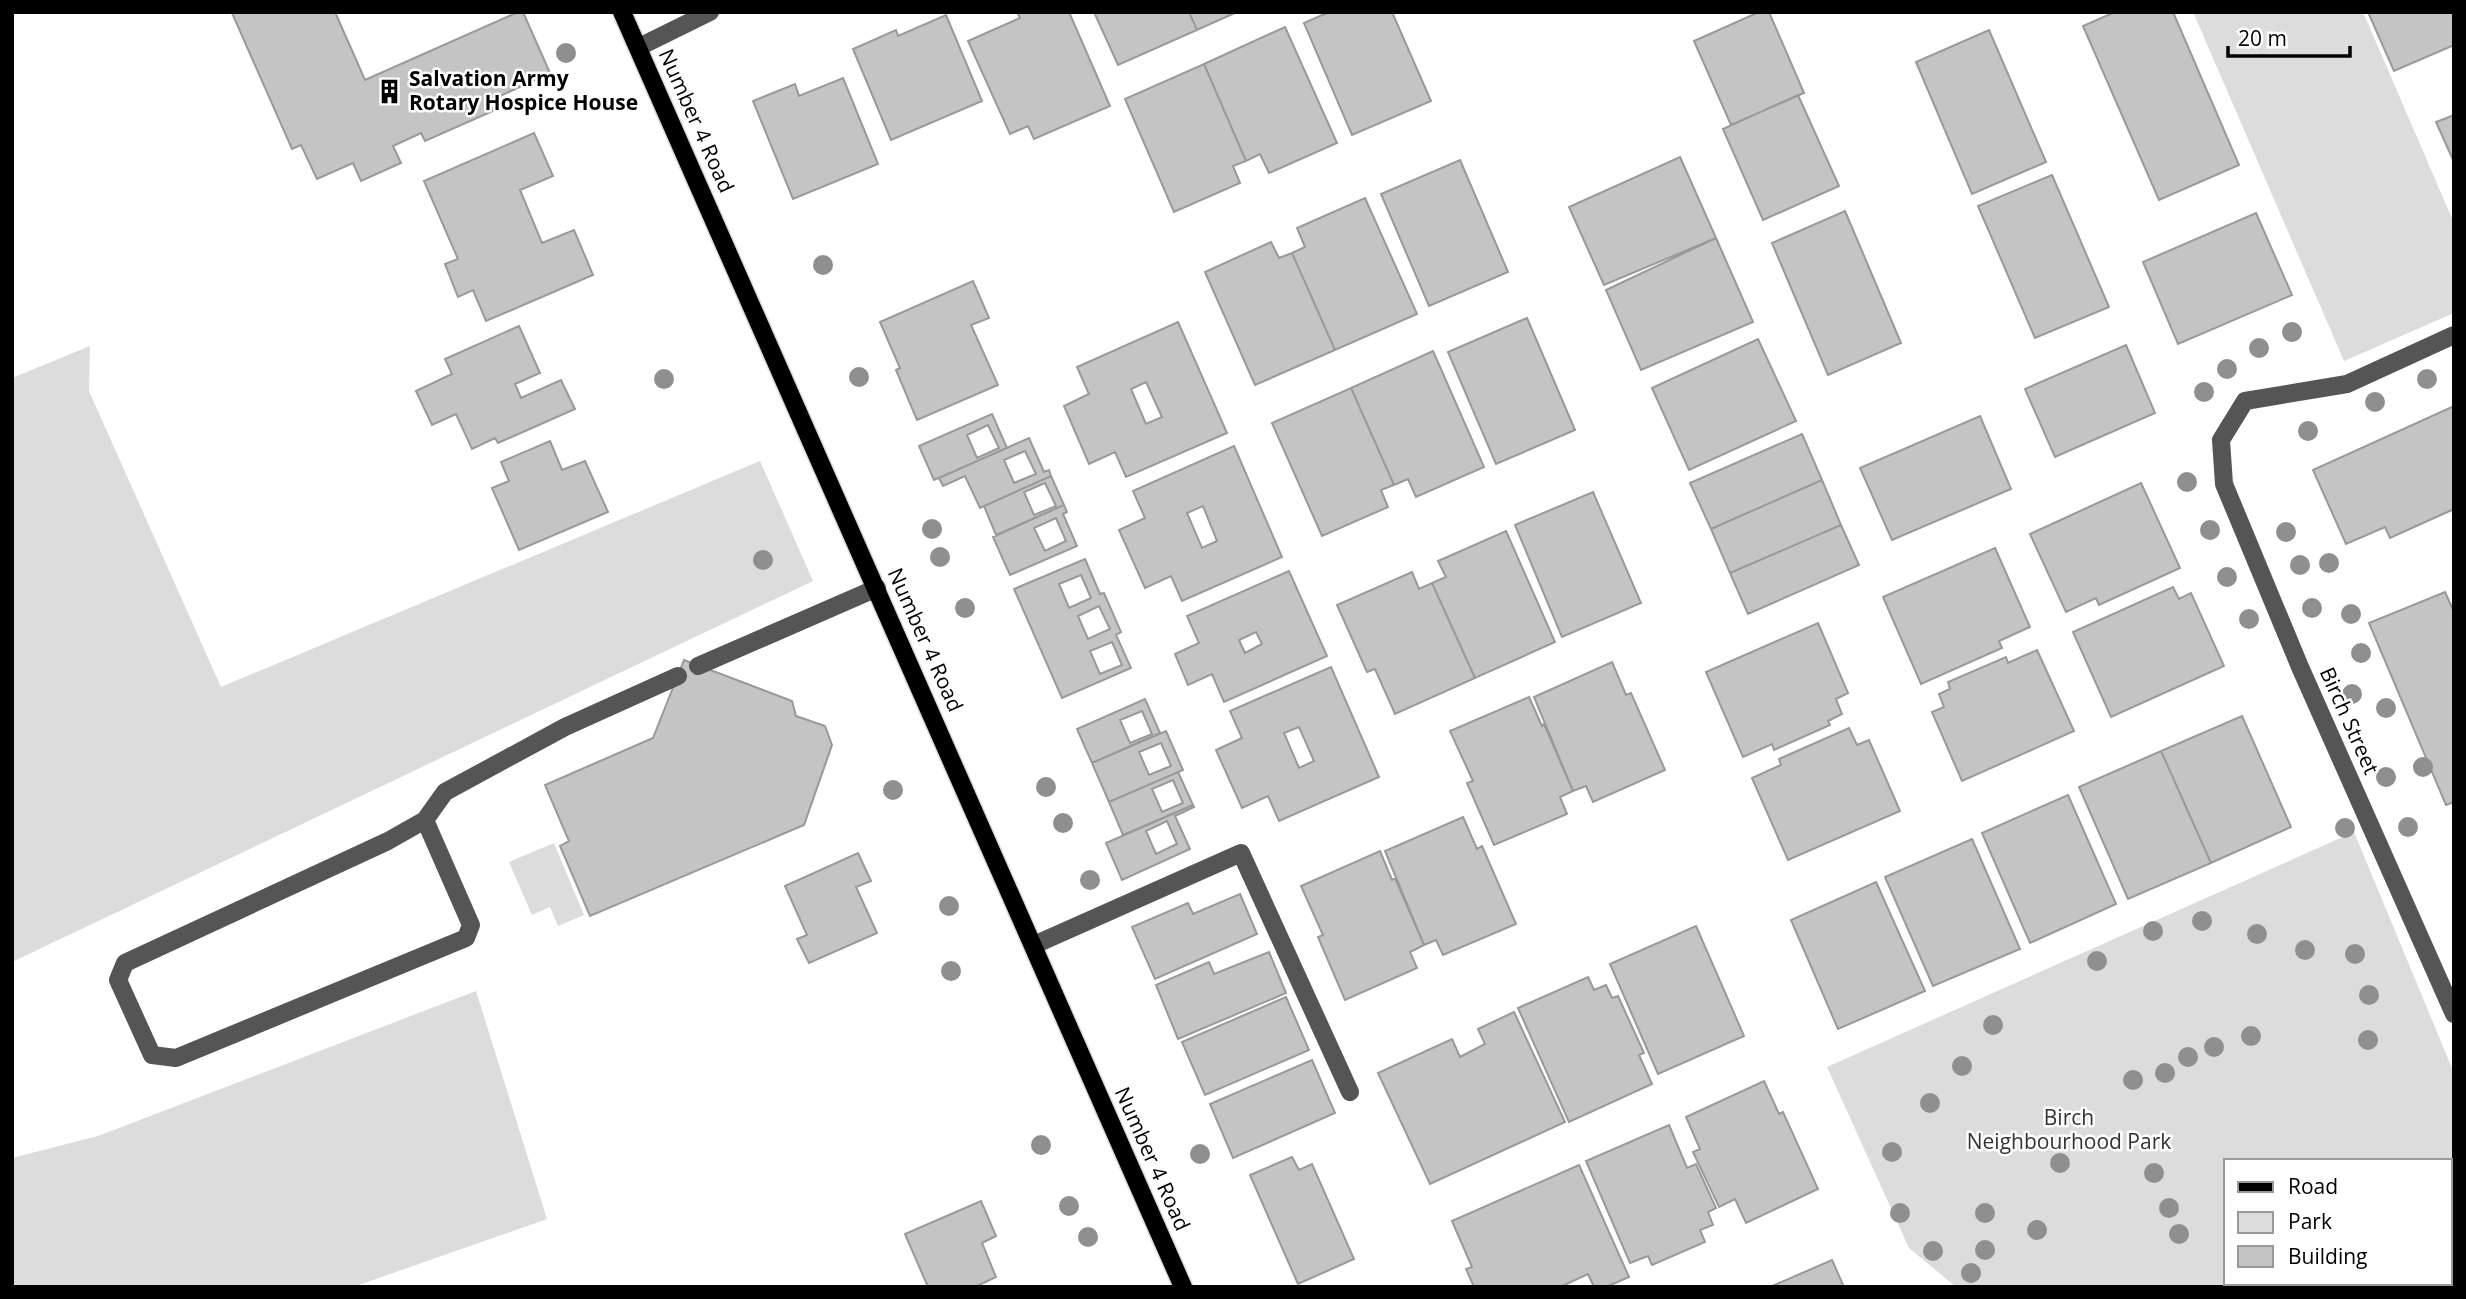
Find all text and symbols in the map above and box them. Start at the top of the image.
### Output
scale bar [2228,14,2350,58]
text: 20 m [2238,24,2287,52]
street label: Number 4 Road [653,44,741,197]
place label: Salvation Army Rotary Hospice House [409,64,638,116]
building icon: Salvation Army Rotary Hospice House [375,77,403,105]
street label: Number 4 Road [882,563,970,716]
street label: Birch Street [2314,663,2386,779]
street label: Number 4 Road [1109,1082,1197,1235]
park label: Birch Neighbourhood Park [1967,1103,2171,1155]
legend [2224,1159,2452,1285]
text: Road [2288,1172,2338,1200]
text: Park [2288,1207,2332,1235]
text: Building [2288,1242,2367,1270]

